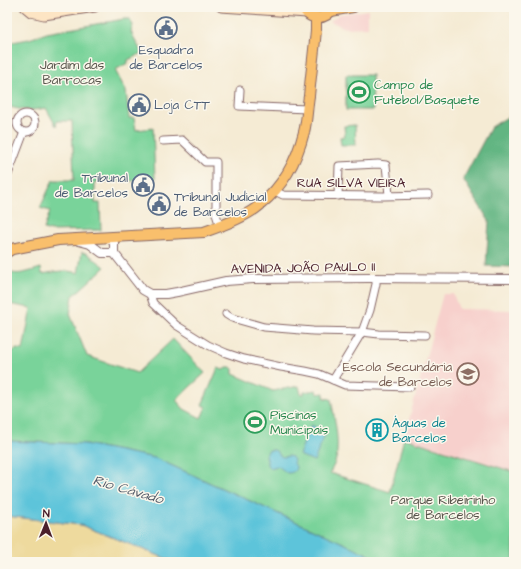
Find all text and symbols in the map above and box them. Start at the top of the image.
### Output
public building icon: Esquadra de Barcelos [153,15,179,41]
place label: Esquadra de Barcelos [129,41,203,74]
park label: Jardim das Barrocas [40,56,105,89]
place label: Campo de Futebol/Basquete [374,76,479,109]
sports icon: Campo de Futebol/Basquete [346,79,372,105]
public building icon: Loja CTT [126,92,152,118]
place label: Loja CTT [154,96,211,114]
place label: Tribunal de Barcelos [55,169,128,202]
public building icon: Tribunal de Barcelos [130,172,156,198]
street label: RUA SILVA VIEIRA [297,174,406,192]
place label: Tribunal Judicial de Barcelos [174,188,266,221]
public building icon: Tribunal Judicial de Barcelos [146,191,172,217]
street label: AVENIDA JOÃO PAULO II [230,258,376,278]
place label: Escola Secundária de Barcelos [343,358,452,391]
school or university icon: Escola Secundária de Barcelos [455,361,481,387]
place label: Piscinas Municipais [270,406,329,439]
sports icon: Piscinas Municipais [242,409,268,435]
place label: Águas de Barcelos [392,414,447,447]
building icon: Águas de Barcelos [364,417,390,443]
water label: Rio Cávado [91,470,166,510]
park label: Parque Ribeirinho de Barcelos [391,491,496,524]
north arrow [26,503,66,543]
text: N [43,506,50,521]

